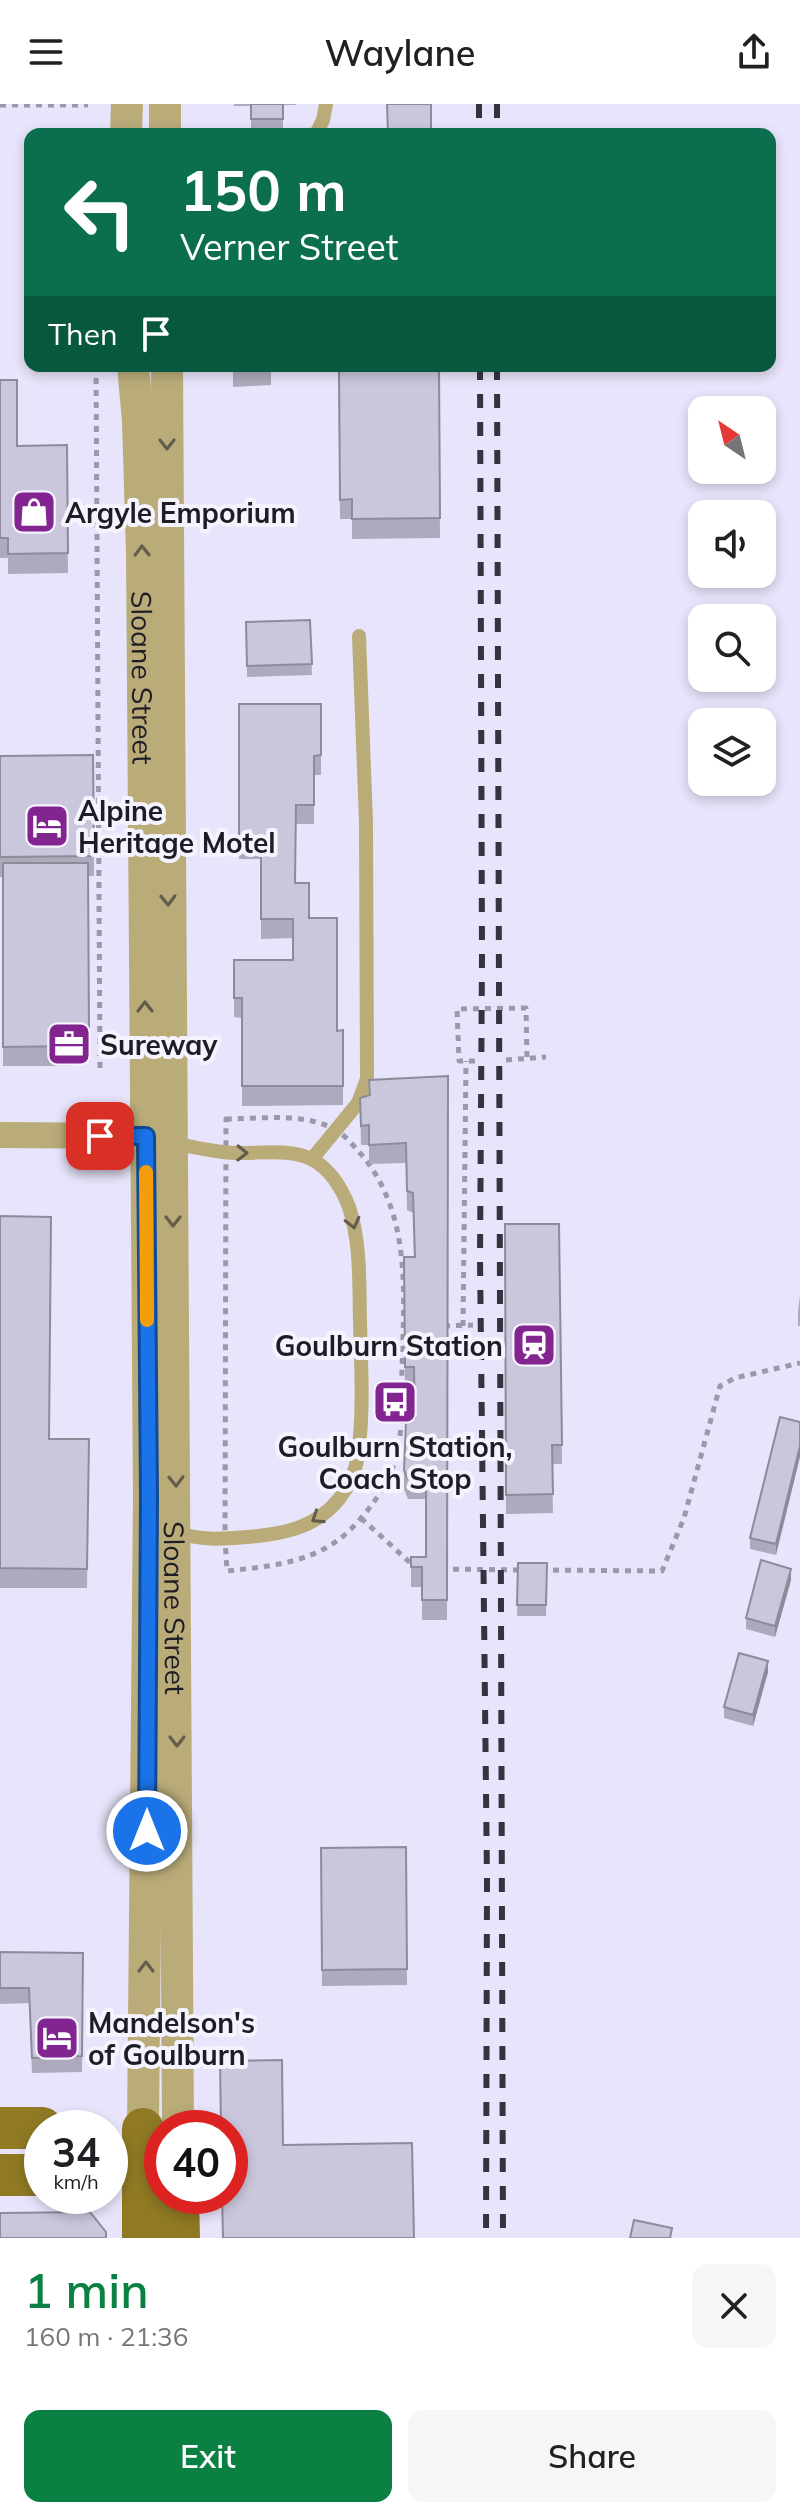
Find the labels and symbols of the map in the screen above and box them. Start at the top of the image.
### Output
north arrow [688,396,776,484]
one-way arrow [158,438,176,451]
shop icon: Argyle Emporium [10,488,58,536]
place label: Argyle Emporium [65,495,296,530]
one-way arrow [133,544,151,557]
street label: Sloane Street [125,591,161,765]
place label: Alpine Heritage Motel [78,793,276,860]
hotel icon: Alpine Heritage Motel [23,802,71,850]
one-way arrow [159,894,177,907]
one-way arrow [136,1000,154,1013]
office icon: Sureway [45,1020,93,1068]
place label: Sureway [100,1027,218,1062]
pin [66,1102,134,1170]
one-way arrow [236,1144,249,1161]
one-way arrow [164,1215,182,1228]
one-way arrow [343,1215,360,1229]
station icon: Goulburn Station [510,1321,558,1369]
place label: Goulburn Station [275,1328,503,1363]
bus stop icon: Goulburn Station, Coach Stop [371,1378,419,1426]
place label: Goulburn Station, Coach Stop [277,1429,513,1496]
one-way arrow [167,1475,184,1488]
one-way arrow [311,1508,326,1523]
street label: Sloane Street [157,1521,194,1695]
one-way arrow [168,1735,186,1748]
position arrow [105,1789,189,1873]
one-way arrow [137,1960,155,1973]
place label: Mandelson's of Goulburn [88,2005,255,2072]
hotel icon: Mandelson's of Goulburn [33,2014,81,2062]
speed limit sign: 40 [144,2110,248,2214]

